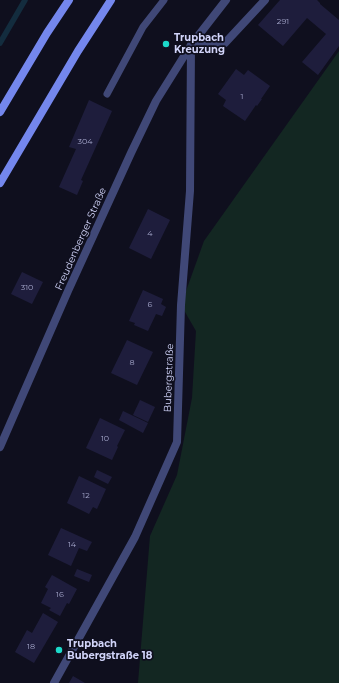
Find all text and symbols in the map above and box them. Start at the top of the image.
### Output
house number: 291 [277,17,289,27]
place label: Trupbach Kreuzung [174,32,225,56]
marker: Trupbach Kreuzung [161,39,171,49]
house number: 1 [241,92,243,102]
house number: 304 [77,137,93,147]
street label: Freudenberger Straße [53,186,109,292]
house number: 4 [147,229,153,239]
house number: 310 [21,283,33,293]
house number: 6 [148,300,152,310]
street label: Bubergstraße [162,343,176,413]
house number: 8 [129,358,135,368]
house number: 10 [101,434,109,444]
house number: 12 [82,491,90,501]
house number: 14 [68,540,76,550]
house number: 16 [56,590,64,600]
place label: Trupbach Bubergstraße 18 [67,638,152,662]
house number: 18 [27,642,35,652]
marker: Trupbach Bubergstraße 18 [54,645,64,655]

